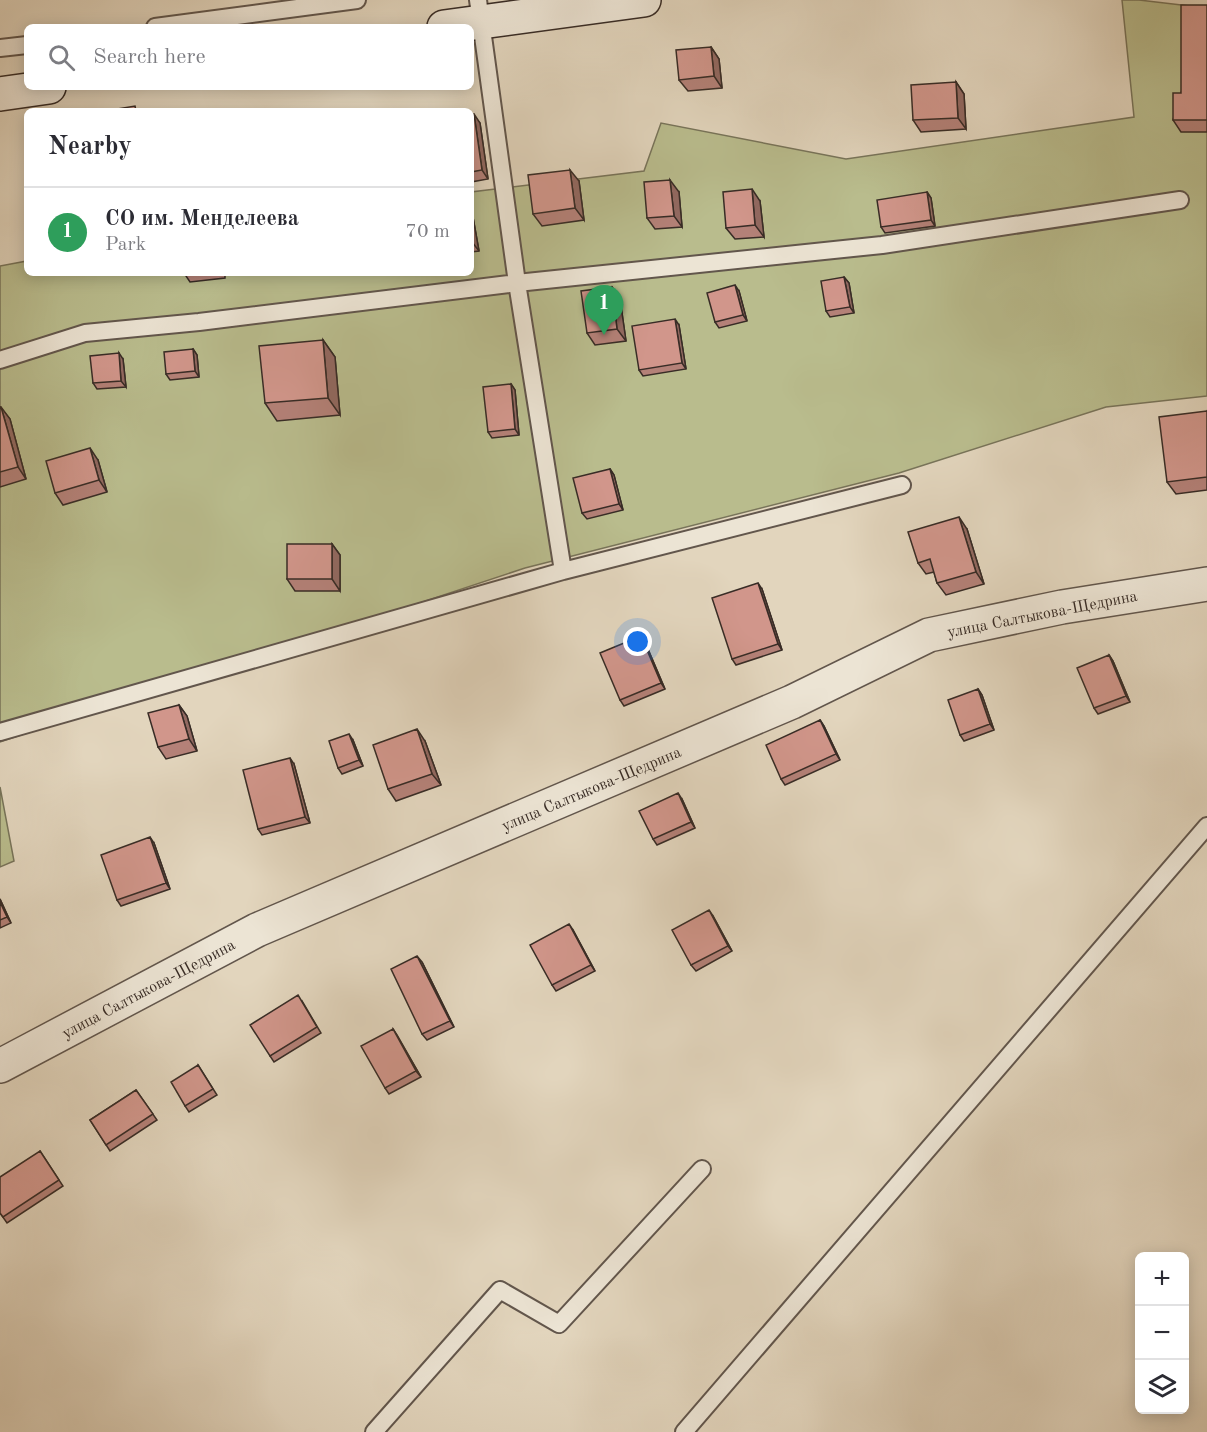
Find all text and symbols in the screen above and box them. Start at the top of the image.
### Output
search box [24,24,474,90]
icon: search [45,41,78,74]
text: Search here [93,46,206,68]
text: Nearby [48,134,132,160]
text: СО им. Менделеева [105,208,299,230]
text: 1 [62,222,73,242]
text: 70 m [405,222,450,242]
text: Park [105,235,146,255]
pin: 1 [584,286,624,335]
street label: улица Салтыкова-Щедрина [946,589,1139,641]
your location [623,627,652,656]
street label: улица Салтыкова-Щедрина [500,745,684,835]
street label: улица Салтыкова-Щедрина [60,937,238,1042]
map controls [1135,1252,1189,1414]
button: + [1135,1252,1189,1306]
button: − [1135,1306,1189,1360]
button: layers [1135,1360,1189,1414]

